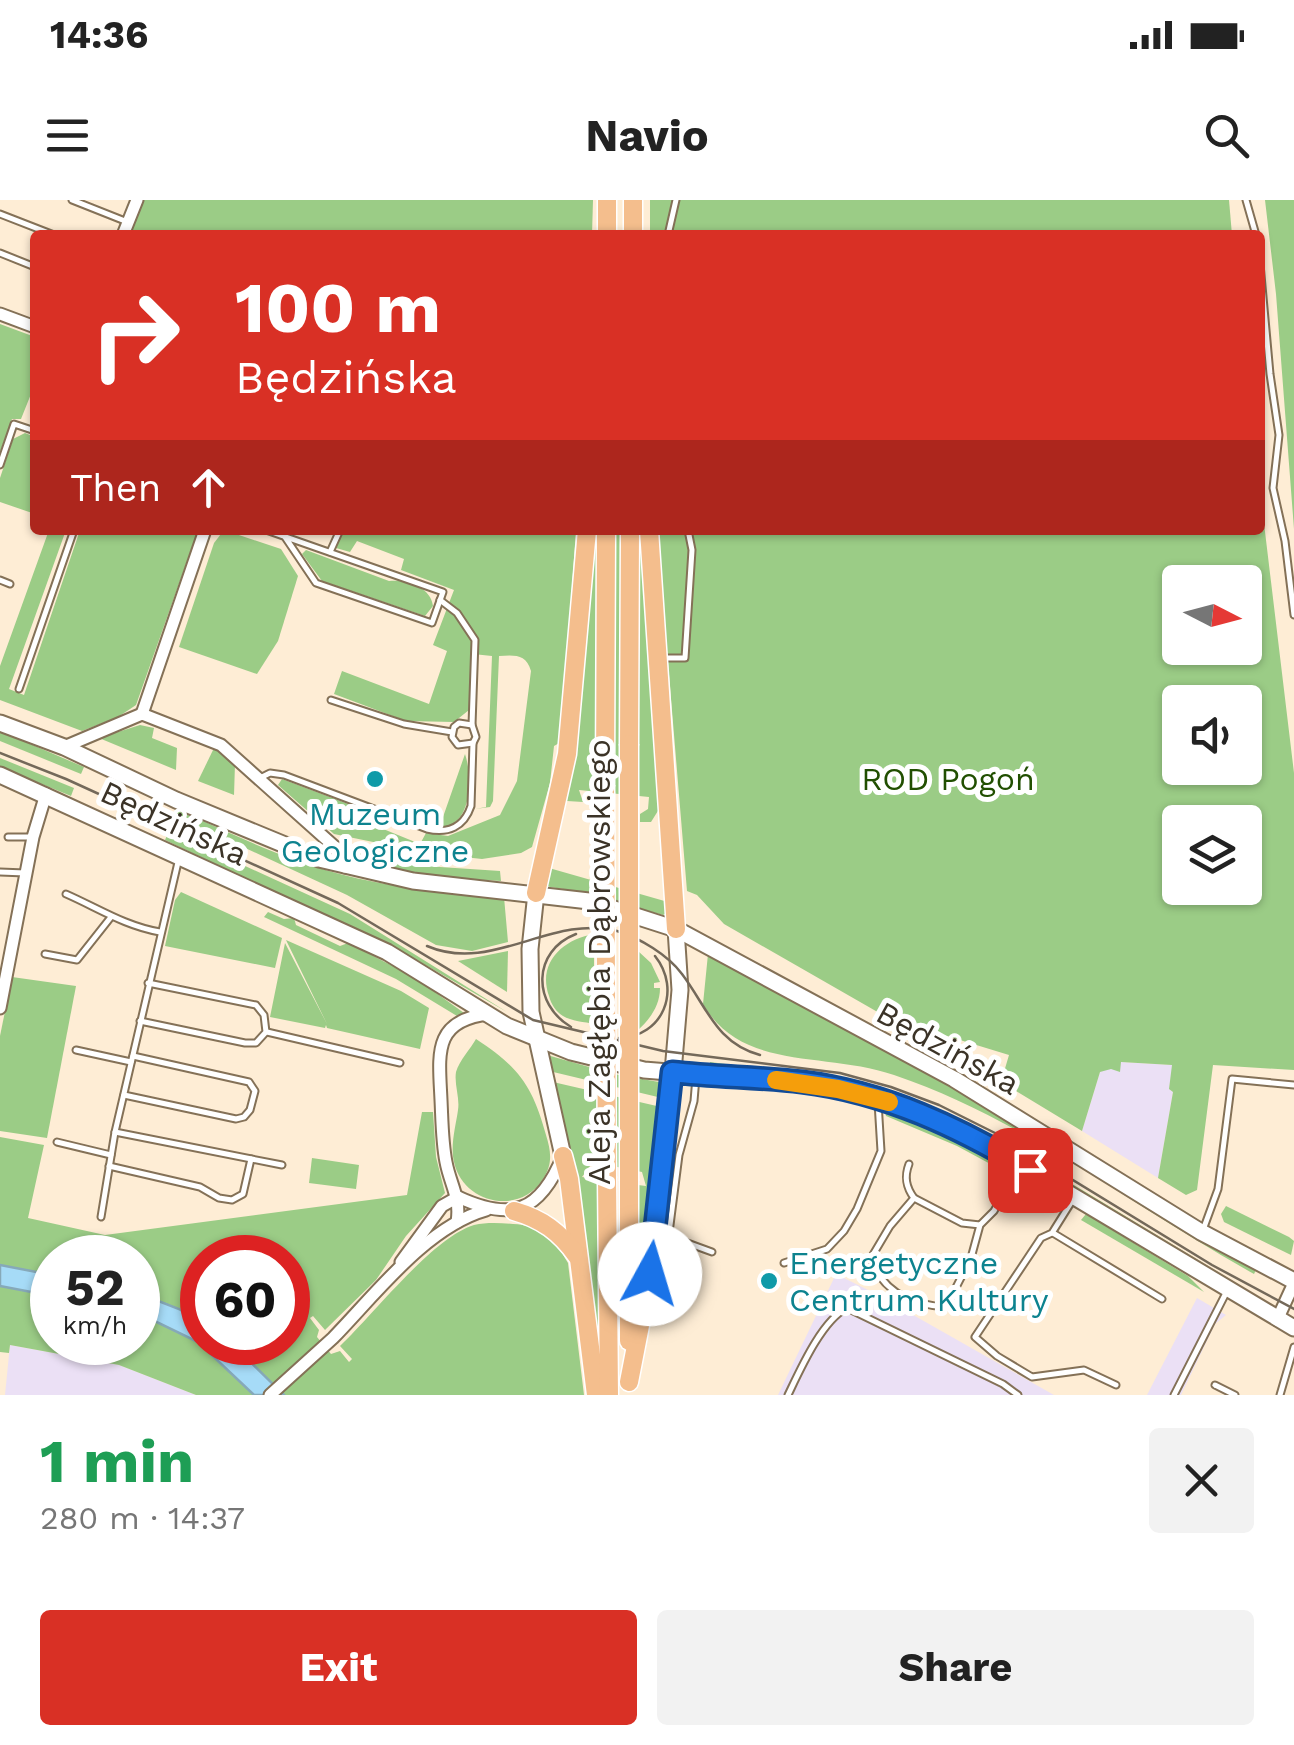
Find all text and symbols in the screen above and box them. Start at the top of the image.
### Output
text: 14:36 [50,13,148,57]
icon: menu [40,108,95,163]
icon: search [1199,108,1254,163]
text: Navio [585,109,709,162]
text: 100 m [235,267,441,349]
icon: right [70,270,200,400]
text: Będzińska [235,351,457,404]
icon: ahead [181,460,236,515]
text: Then [70,466,161,510]
north arrow [1162,565,1262,665]
map controls [1162,565,1262,905]
button: sound [1162,685,1262,785]
street label: Aleja Zagłębia Dąbrowskiego [580,739,618,1185]
park label: ROD Pogoń [861,760,1035,798]
marker: Muzeum Geologiczne [364,768,386,790]
street label: Będzińska [95,772,253,874]
place label: Muzeum Geologiczne [281,795,469,870]
button: layers [1162,805,1262,905]
street label: Będzińska [870,993,1026,1103]
pin [988,1128,1073,1213]
icon: arrive [1003,1143,1058,1198]
position arrow [598,1222,702,1326]
speed limit sign: 60 [180,1235,310,1365]
place label: Energetyczne Centrum Kultury [789,1244,1049,1319]
text: 52 [66,1258,124,1317]
marker: Energetyczne Centrum Kultury [758,1270,780,1292]
text: km/h [63,1311,127,1340]
text: 1 min [40,1426,194,1497]
button: close [1149,1428,1254,1533]
text: 280 m · 14:37 [40,1499,245,1537]
button: Exit [40,1610,637,1725]
button: Share [657,1610,1254,1725]

